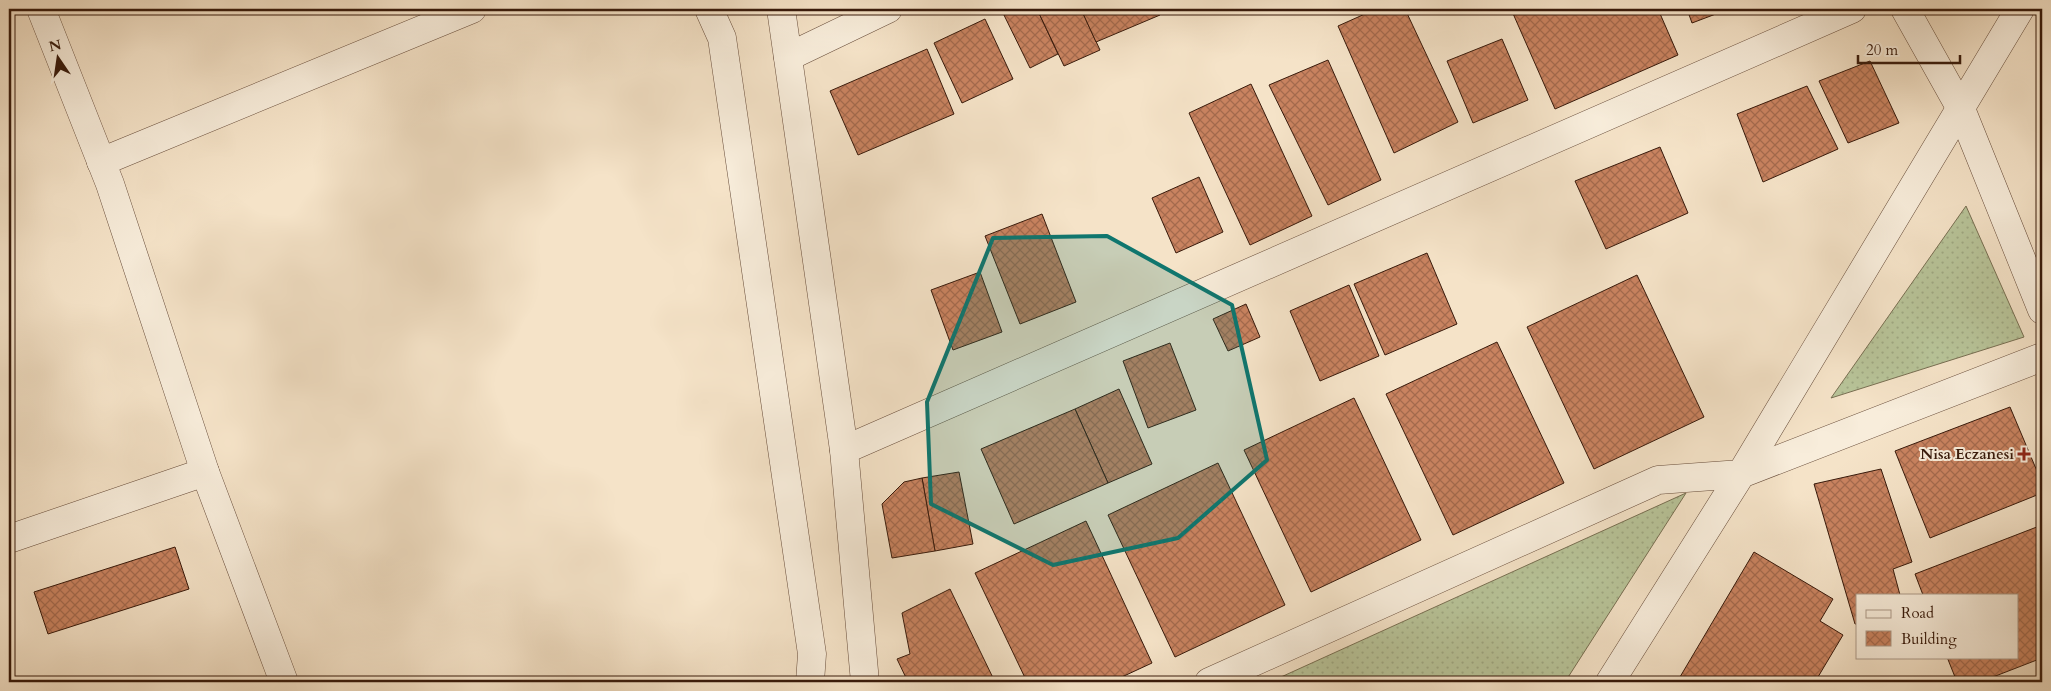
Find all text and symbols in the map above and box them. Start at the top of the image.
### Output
north arrow [32,32,82,82]
scale bar [1858,32,1961,64]
text: N [47,35,63,56]
text: 20 m [1866,40,1898,60]
place label: Nisa Eczanesi [1920,444,2014,464]
marker: Nisa Eczanesi [2018,448,2030,460]
legend [1856,594,2018,658]
text: Road [1901,603,1934,623]
text: Building [1901,629,1957,649]

